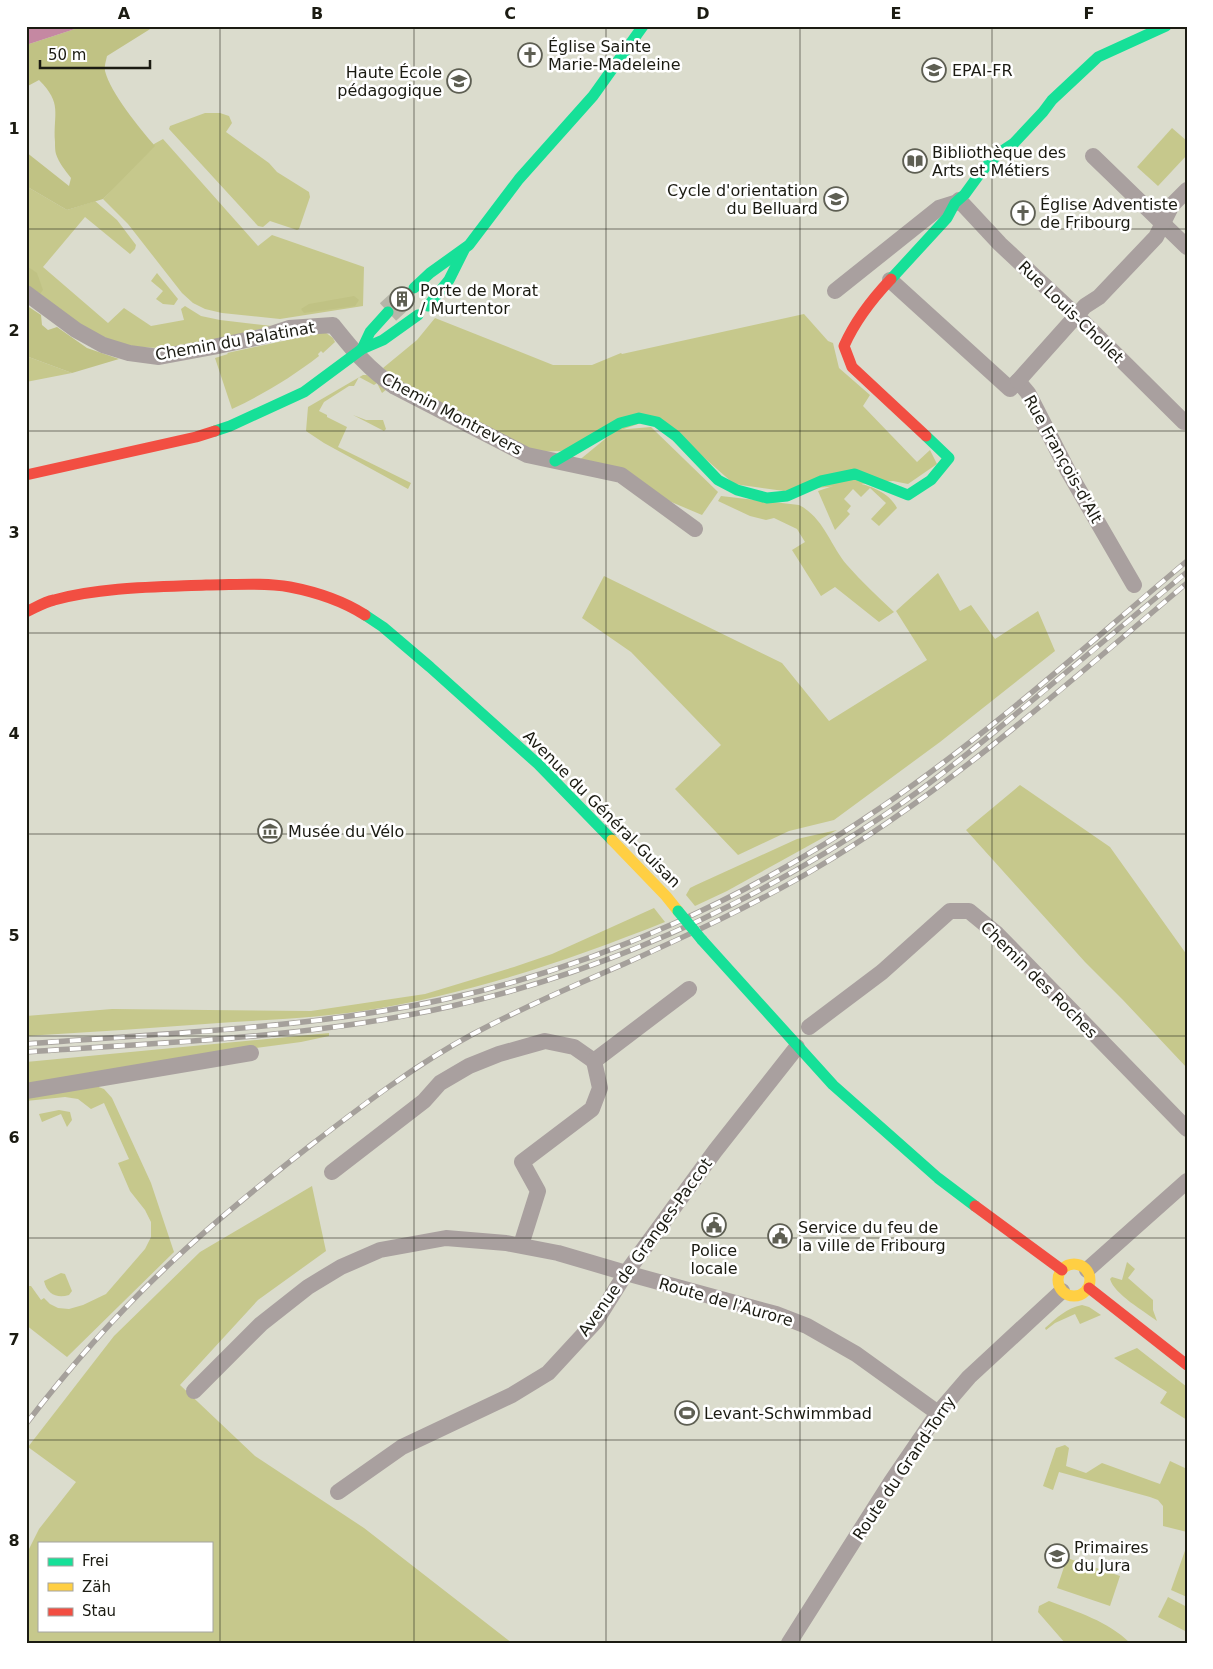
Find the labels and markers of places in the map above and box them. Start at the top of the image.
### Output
place label: Église Sainte Marie-Madeleine [548,37,681,74]
church icon: Église Sainte Marie-Madeleine [517,42,543,68]
school or university icon: EPAI-FR [921,57,947,83]
place label: EPAI-FR [952,61,1013,80]
place label: Haute École pédagogique [337,63,442,100]
school or university icon: Haute École pédagogique [446,68,472,94]
place label: Bibliothèque des Arts et Métiers [932,143,1066,180]
library icon: Bibliothèque des Arts et Métiers [902,148,928,174]
place label: Cycle d'orientation du Belluard [667,181,818,218]
school or university icon: Cycle d'orientation du Belluard [823,186,849,212]
place label: Église Adventiste de Fribourg [1040,195,1178,232]
church icon: Église Adventiste de Fribourg [1010,200,1036,226]
place label: Porte de Morat / Murtentor [420,281,538,318]
building icon: Porte de Morat / Murtentor [389,286,415,312]
museum icon: Musée du Vélo [257,818,283,844]
place label: Musée du Vélo [288,822,404,841]
public building icon: Police locale [701,1212,727,1238]
place label: Service du feu de la ville de Fribourg [798,1218,946,1255]
public building icon: Service du feu de la ville de Fribourg [767,1223,793,1249]
place label: Police locale [690,1241,738,1278]
sports icon: Levant-Schwimmbad [674,1400,700,1426]
place label: Levant-Schwimmbad [704,1404,872,1423]
place label: Primaires du Jura [1074,1538,1149,1575]
school or university icon: Primaires du Jura [1044,1543,1070,1569]

